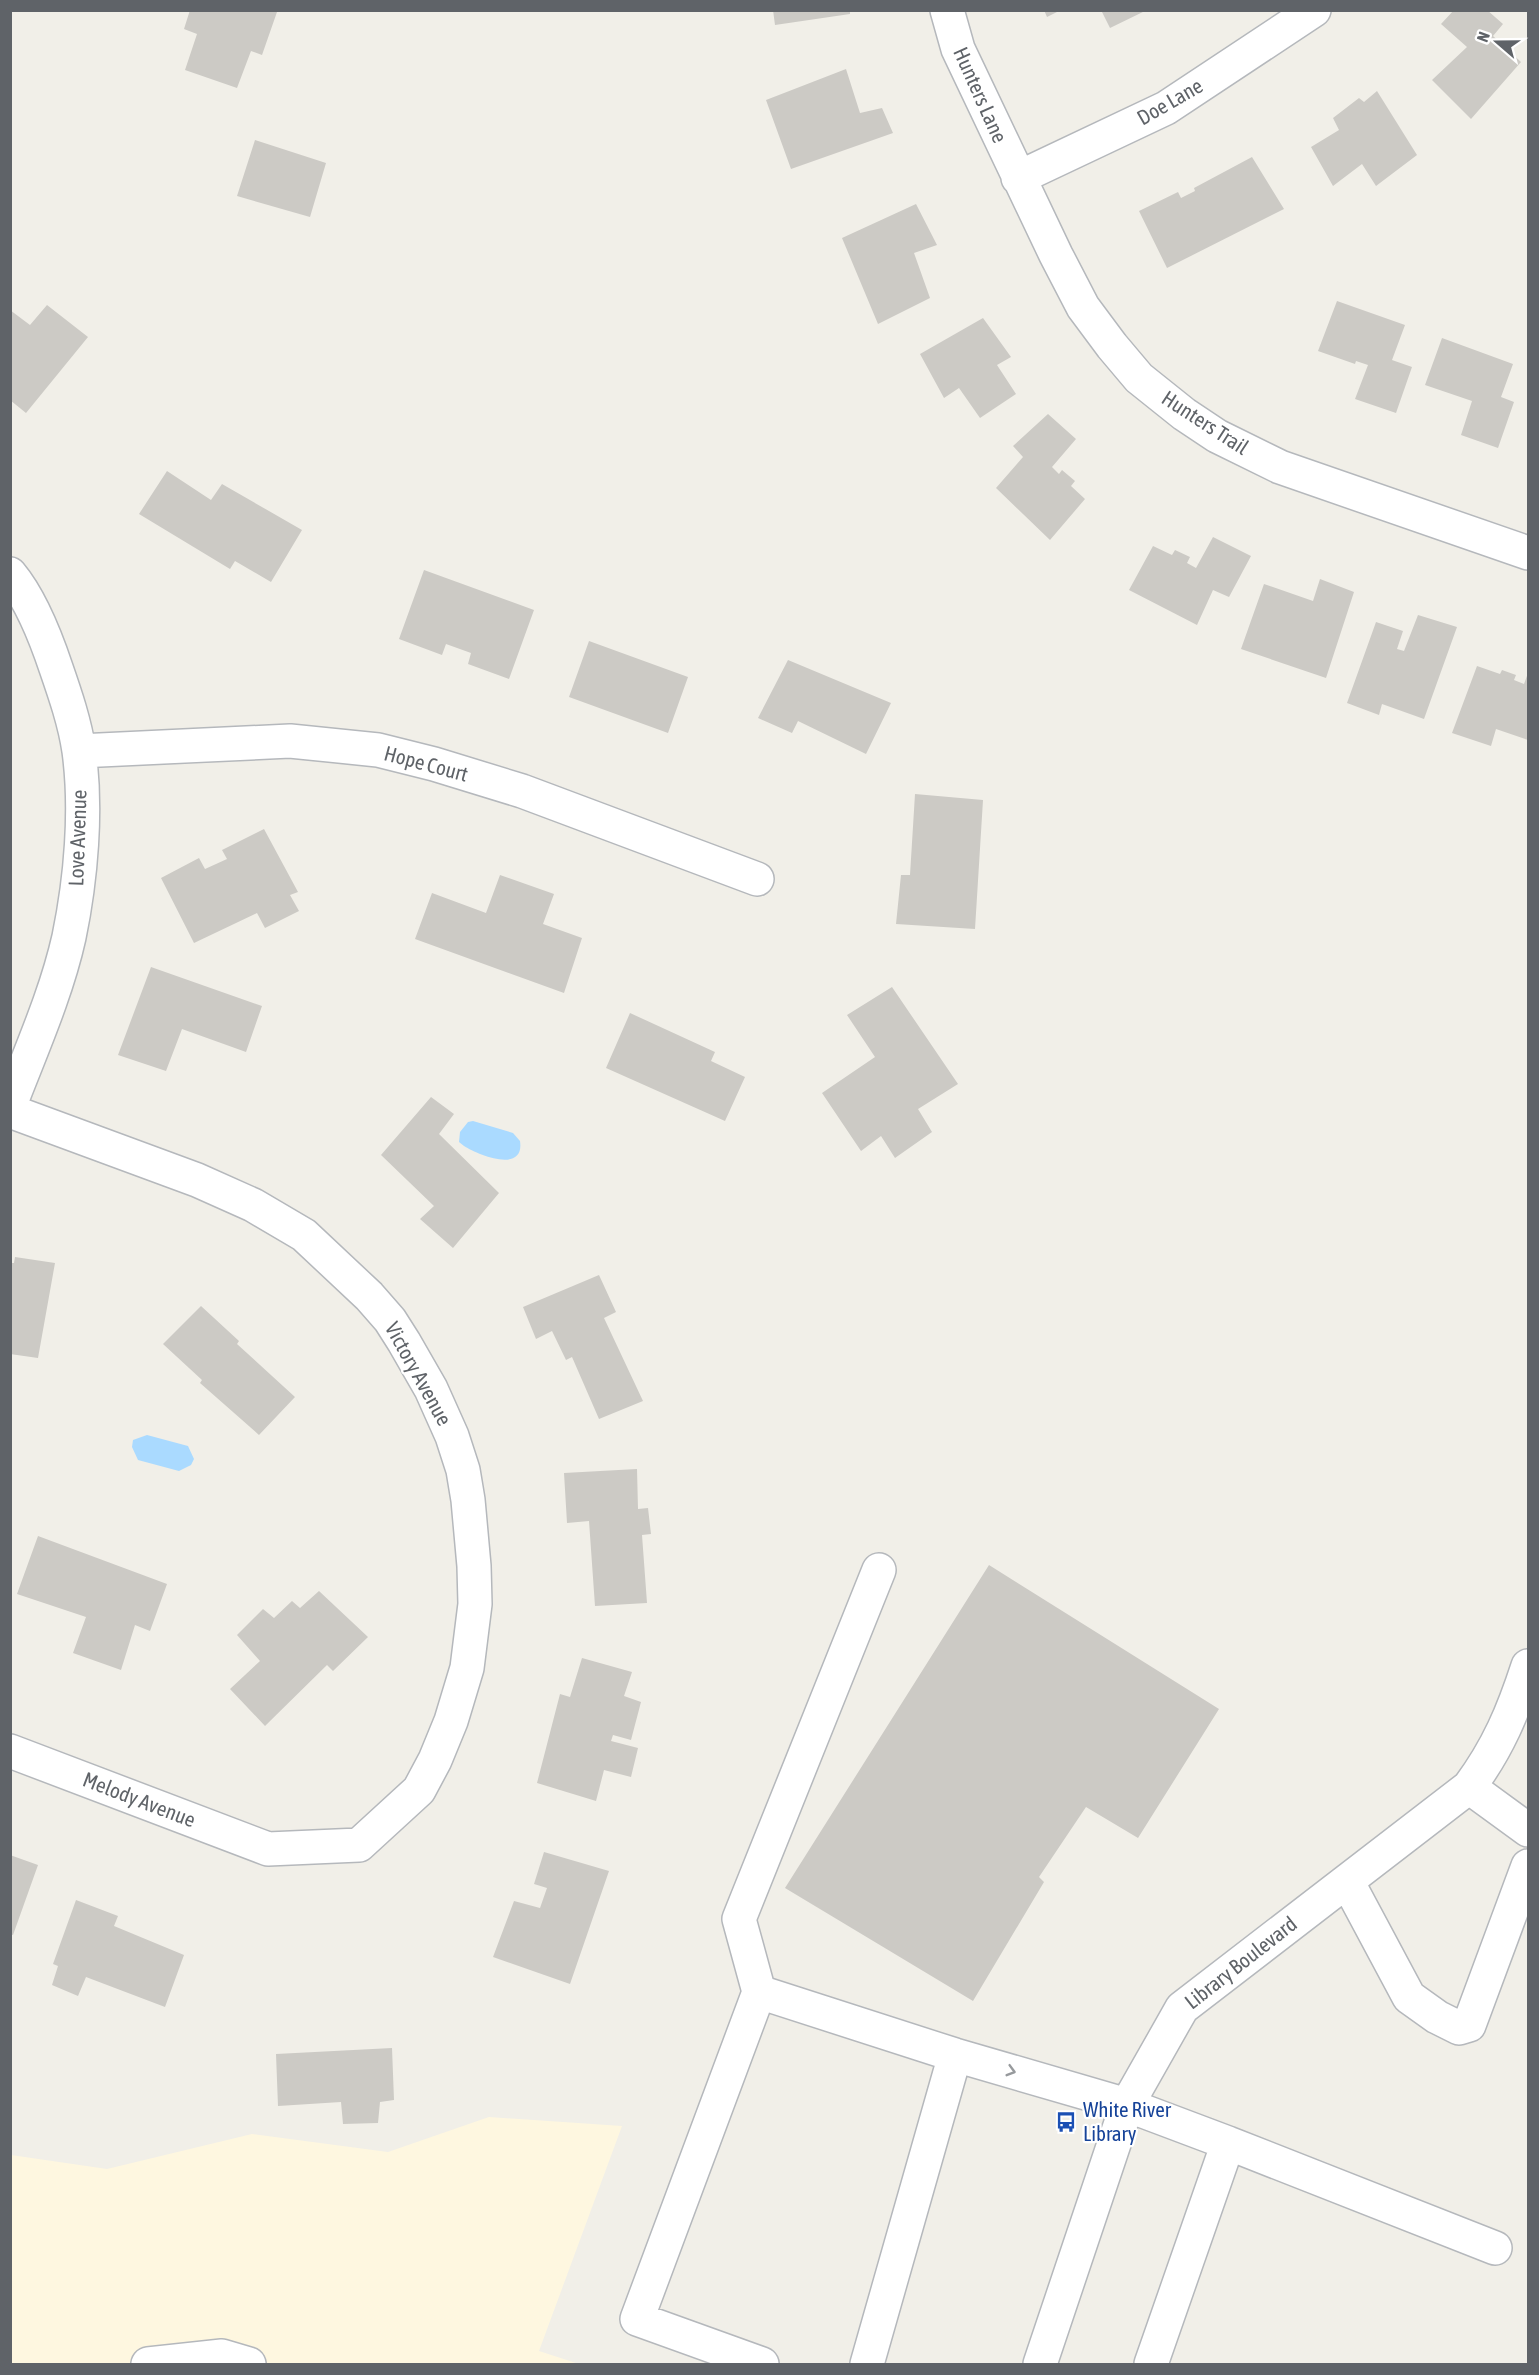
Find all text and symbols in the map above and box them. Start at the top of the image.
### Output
north arrow [1467,12,1527,72]
text: N [1473,29,1493,44]
street label: Hunters Lane [949,43,1013,146]
street label: Doe Lane [1132,73,1207,129]
street label: Hunters Trail [1158,385,1254,459]
street label: Hope Court [382,740,471,786]
street label: Love Avenue [63,789,91,887]
street label: Victory Avenue [381,1318,457,1429]
street label: Melody Avenue [80,1767,199,1831]
street label: Library Boulevard [1180,1911,1301,2013]
one-way arrow [1005,2064,1016,2076]
place label: White River Library [1083,2097,1172,2145]
bus stop icon: White River Library [1054,2110,1078,2134]

